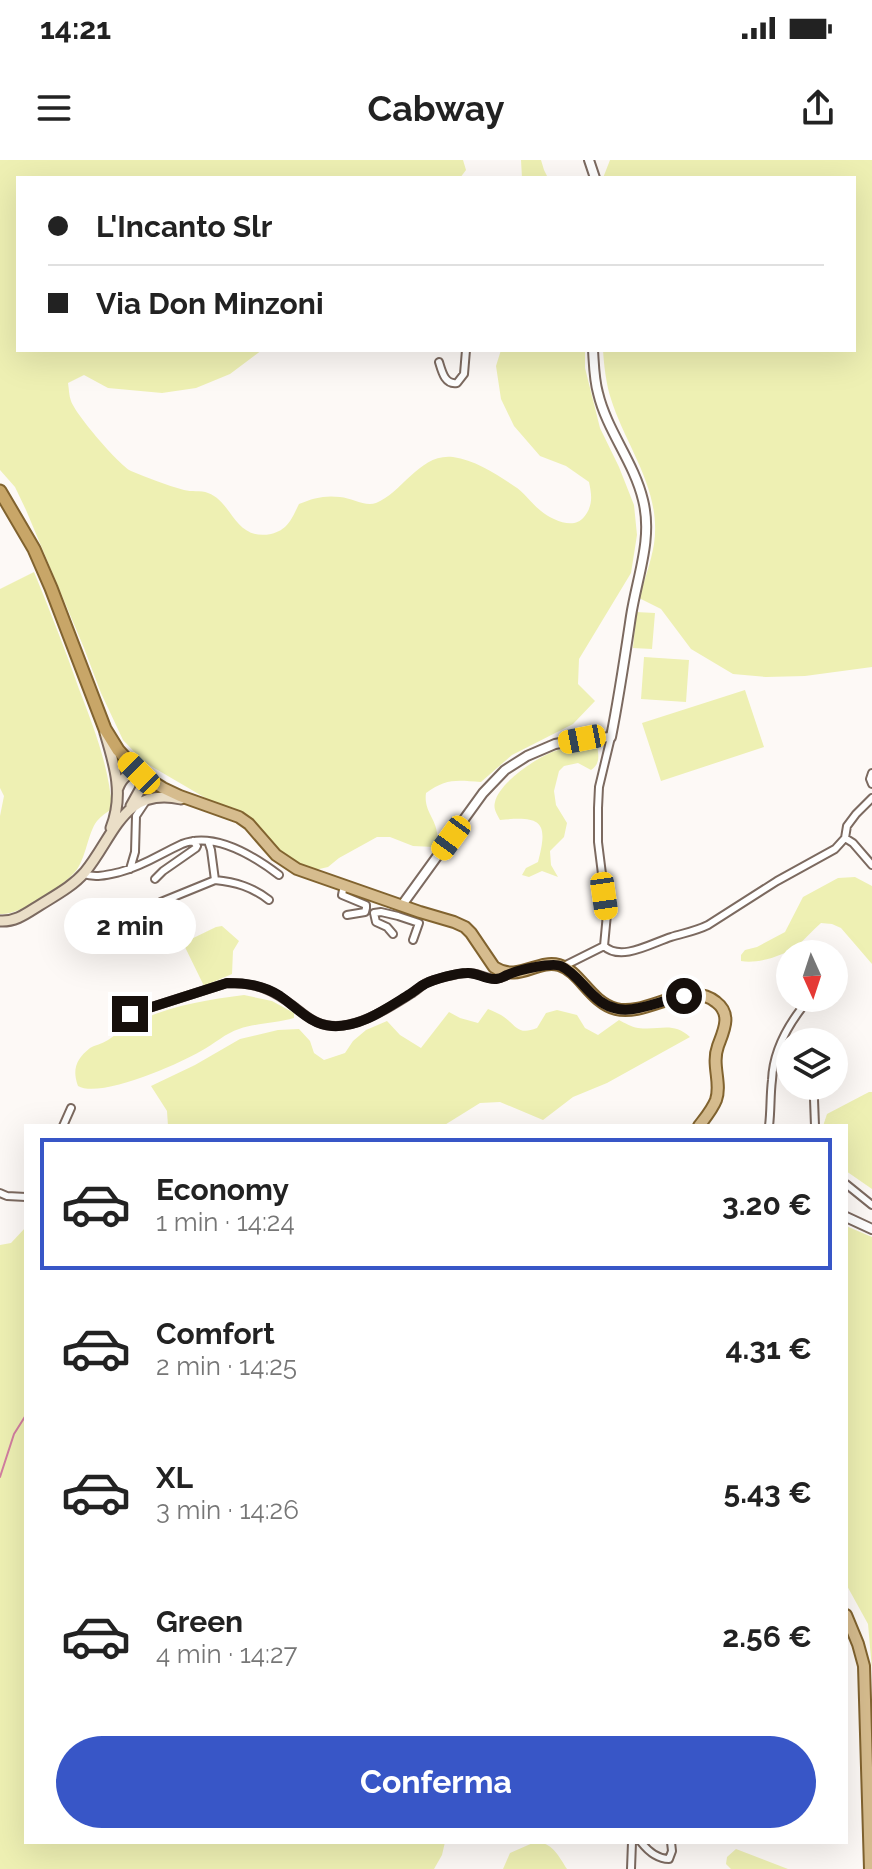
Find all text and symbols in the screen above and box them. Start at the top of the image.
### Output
text: 14:21 [40,11,111,46]
icon: menu [32,86,76,130]
icon: share [796,86,840,130]
text: Cabway [367,87,505,129]
text: L'Incanto Slr [96,209,272,244]
text: Via Don Minzoni [96,286,324,321]
car [556,723,608,755]
car [114,748,164,798]
car [427,812,475,864]
car [589,871,619,921]
callout: 2 min [64,898,196,954]
text: 2 min [96,911,164,941]
north arrow [776,940,848,1012]
map controls [776,940,848,1100]
route start [666,978,702,1014]
route end [112,996,148,1032]
button: layers [776,1028,848,1100]
icon: car [60,1168,132,1240]
text: Economy [156,1172,289,1207]
text: 3.20 € [722,1187,812,1222]
text: 1 min · 14:24 [156,1207,295,1237]
icon: car [60,1312,132,1384]
text: Comfort [156,1316,275,1351]
text: 4.31 € [725,1331,812,1366]
text: 2 min · 14:25 [156,1351,297,1381]
icon: car [60,1456,132,1528]
text: XL [156,1460,193,1495]
text: 5.43 € [724,1475,812,1510]
text: 3 min · 14:26 [156,1495,299,1525]
icon: car [60,1600,132,1672]
text: Green [156,1604,243,1639]
text: 2.56 € [722,1619,812,1654]
text: 4 min · 14:27 [156,1639,297,1669]
button: Conferma [56,1736,816,1828]

